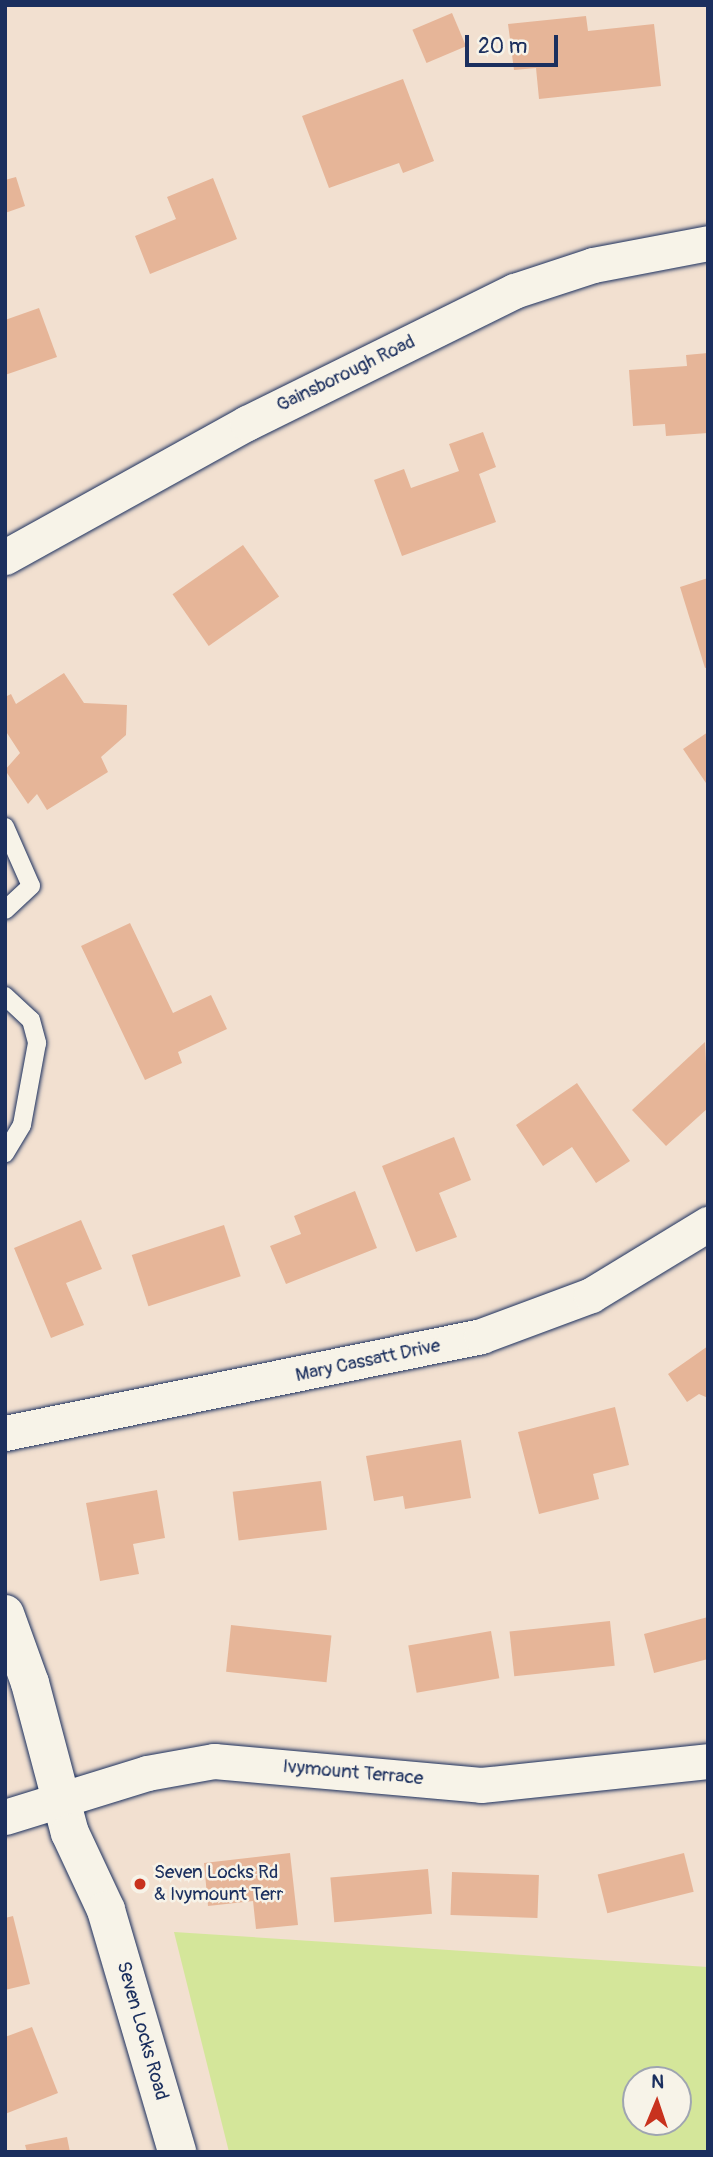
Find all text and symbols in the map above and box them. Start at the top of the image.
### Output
scale bar [468,21,561,65]
text: 20 m [478,33,527,60]
street label: Gainsborough Road [273,331,419,417]
street label: Mary Cassatt Drive [294,1335,442,1387]
street label: Ivymount Terrace [282,1755,424,1791]
place label: Seven Locks Rd & Ivymount Terr [154,1862,283,1906]
marker: Seven Locks Rd & Ivymount Terr [132,1876,148,1892]
street label: Seven Locks Road [111,1959,173,2103]
north arrow [622,2066,692,2136]
text: N [651,2070,664,2094]

